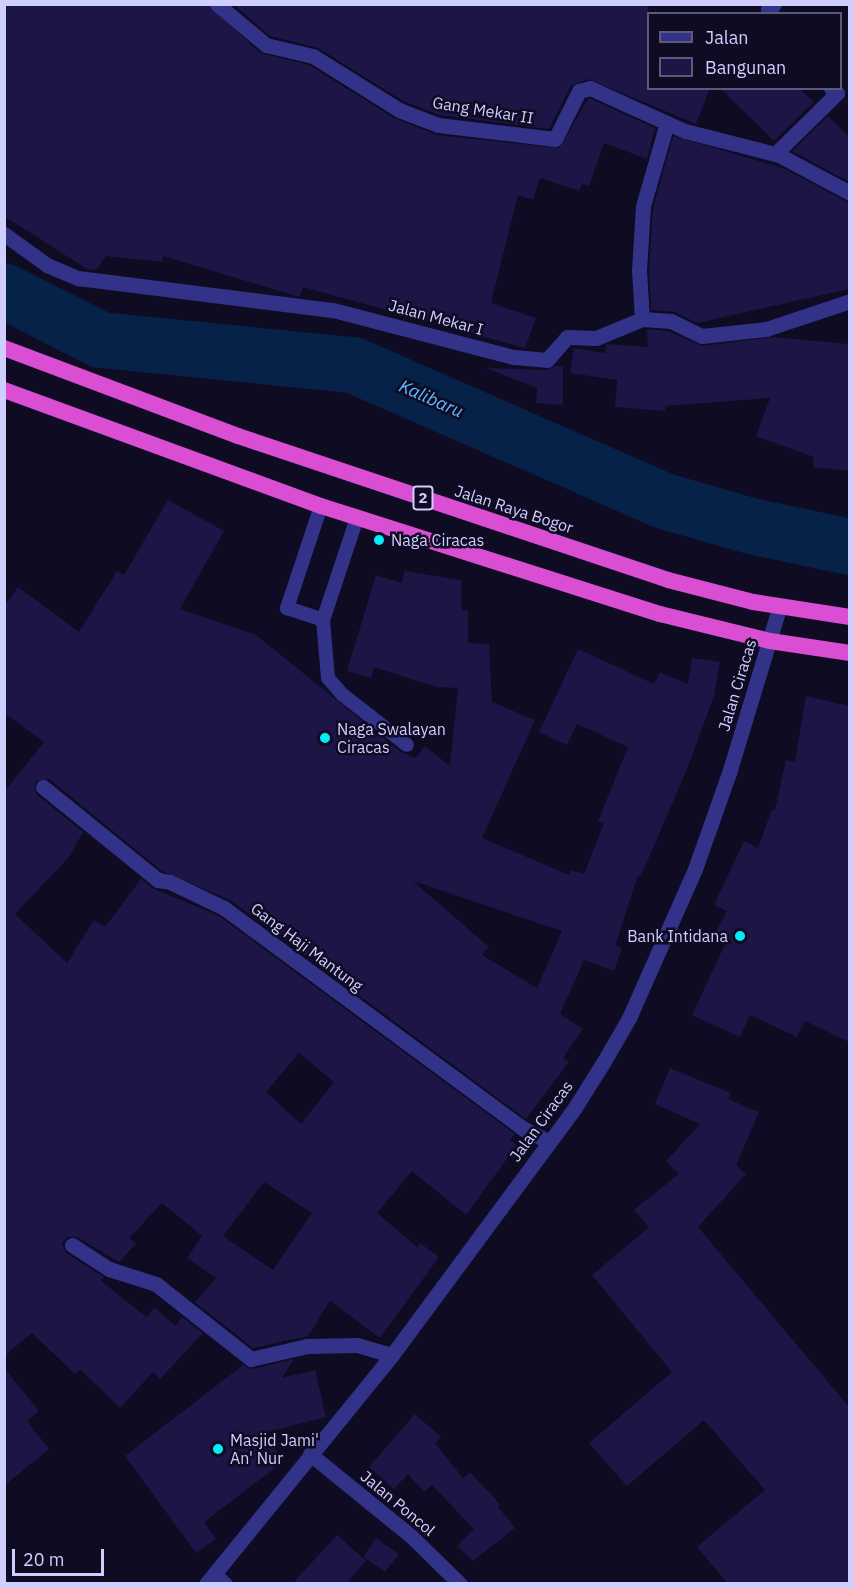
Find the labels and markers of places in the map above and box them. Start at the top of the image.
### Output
place label: Naga Ciracas [391,530,484,550]
marker: Naga Ciracas [372,533,386,547]
place label: Naga Swalayan Ciracas [337,719,446,757]
marker: Naga Swalayan Ciracas [318,731,332,745]
place label: Bank Intidana [627,926,728,946]
marker: Bank Intidana [733,929,747,943]
place label: Masjid Jami' An' Nur [230,1430,319,1468]
marker: Masjid Jami' An' Nur [211,1442,225,1456]

